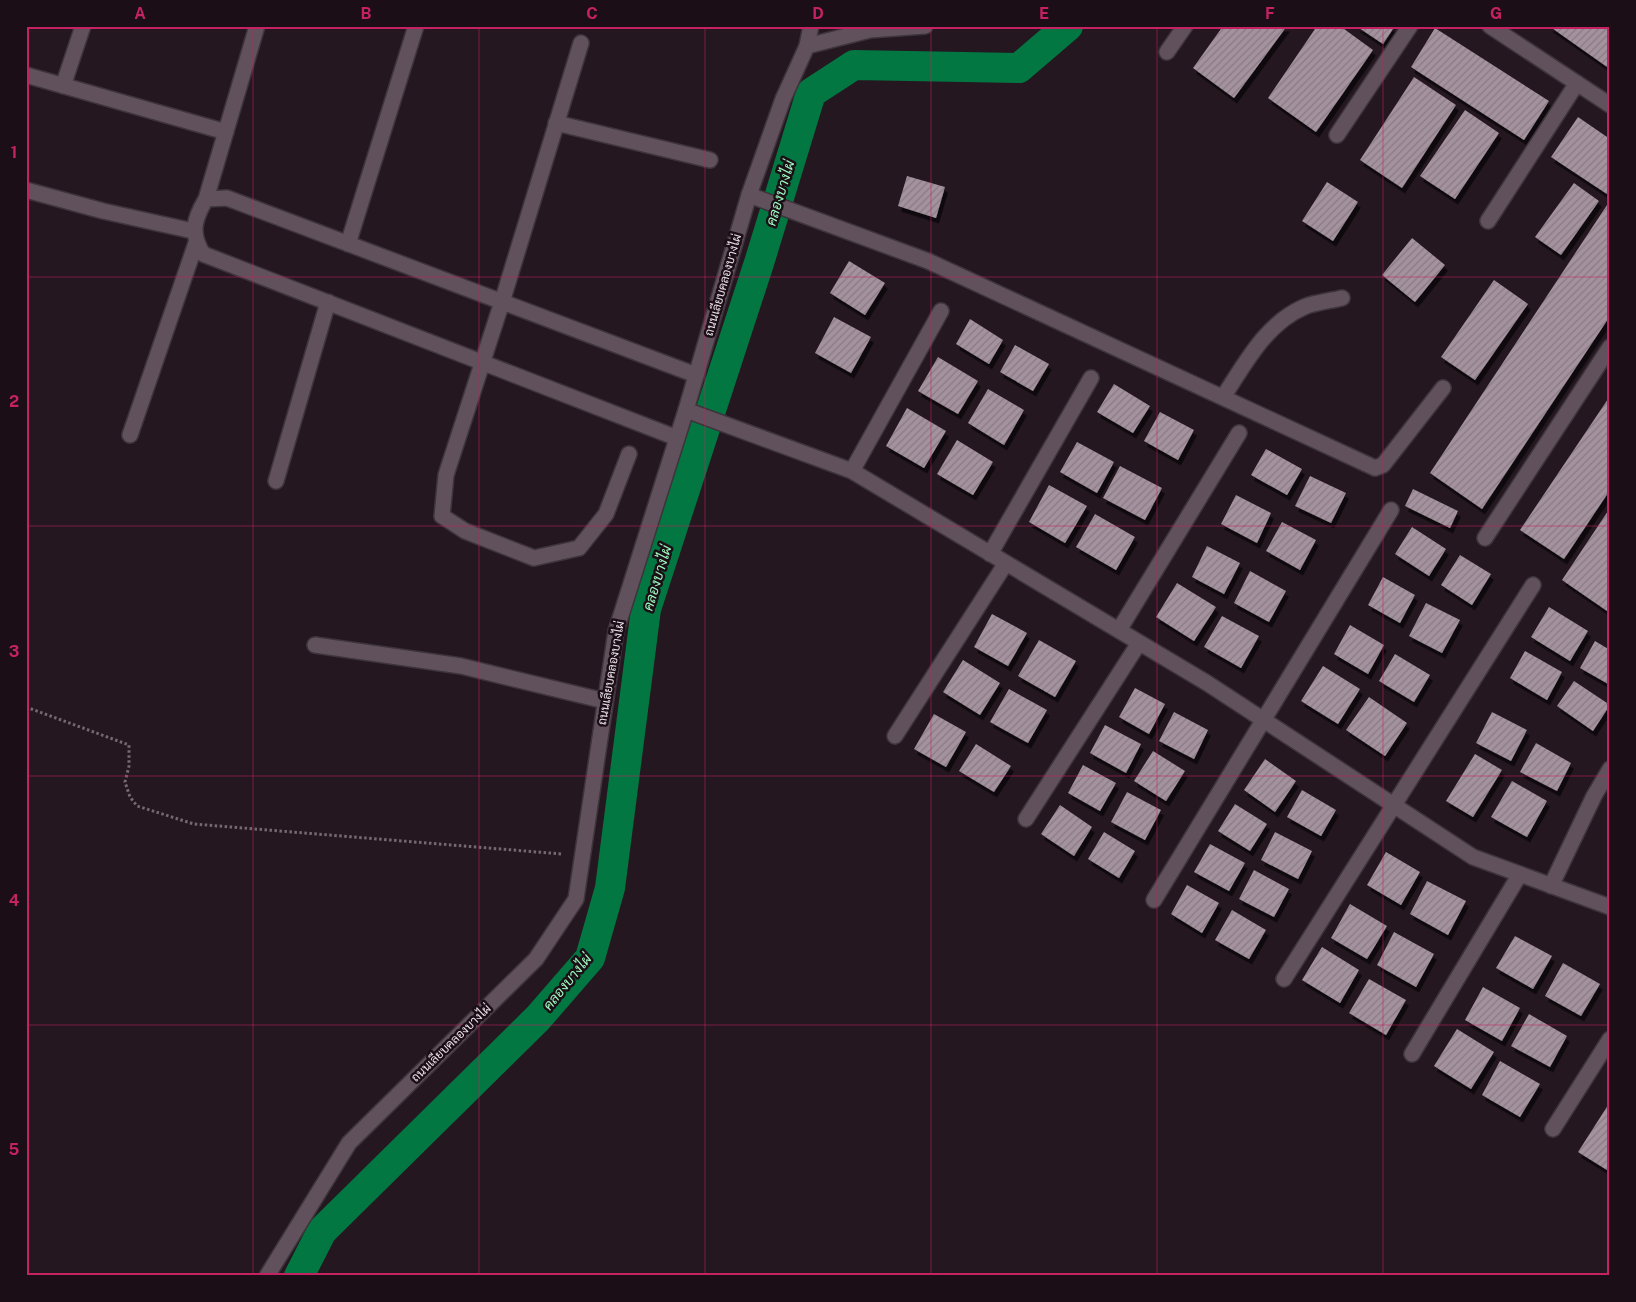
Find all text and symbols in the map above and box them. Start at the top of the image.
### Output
text: A [134,4,146,23]
text: B [361,4,372,23]
text: C [586,4,598,23]
text: D [812,4,824,23]
text: E [1039,4,1049,23]
text: F [1265,4,1275,23]
text: G [1490,4,1502,23]
text: 1 [11,143,17,162]
water label: คลองบางไผ่ [762,157,798,228]
street label: ถนนเลียบคลองบางไผ่ [701,232,744,338]
text: 2 [9,392,19,411]
water label: คลองบางไผ่ [639,542,675,613]
street label: ถนนเลียบคลองบางไผ่ [594,620,627,726]
text: 3 [9,642,19,661]
text: 4 [9,891,20,910]
water label: คลองบางไผ่ [540,950,595,1013]
street label: ถนนเลียบคลองบางไผ่ [408,1001,494,1085]
text: 5 [9,1140,20,1159]

